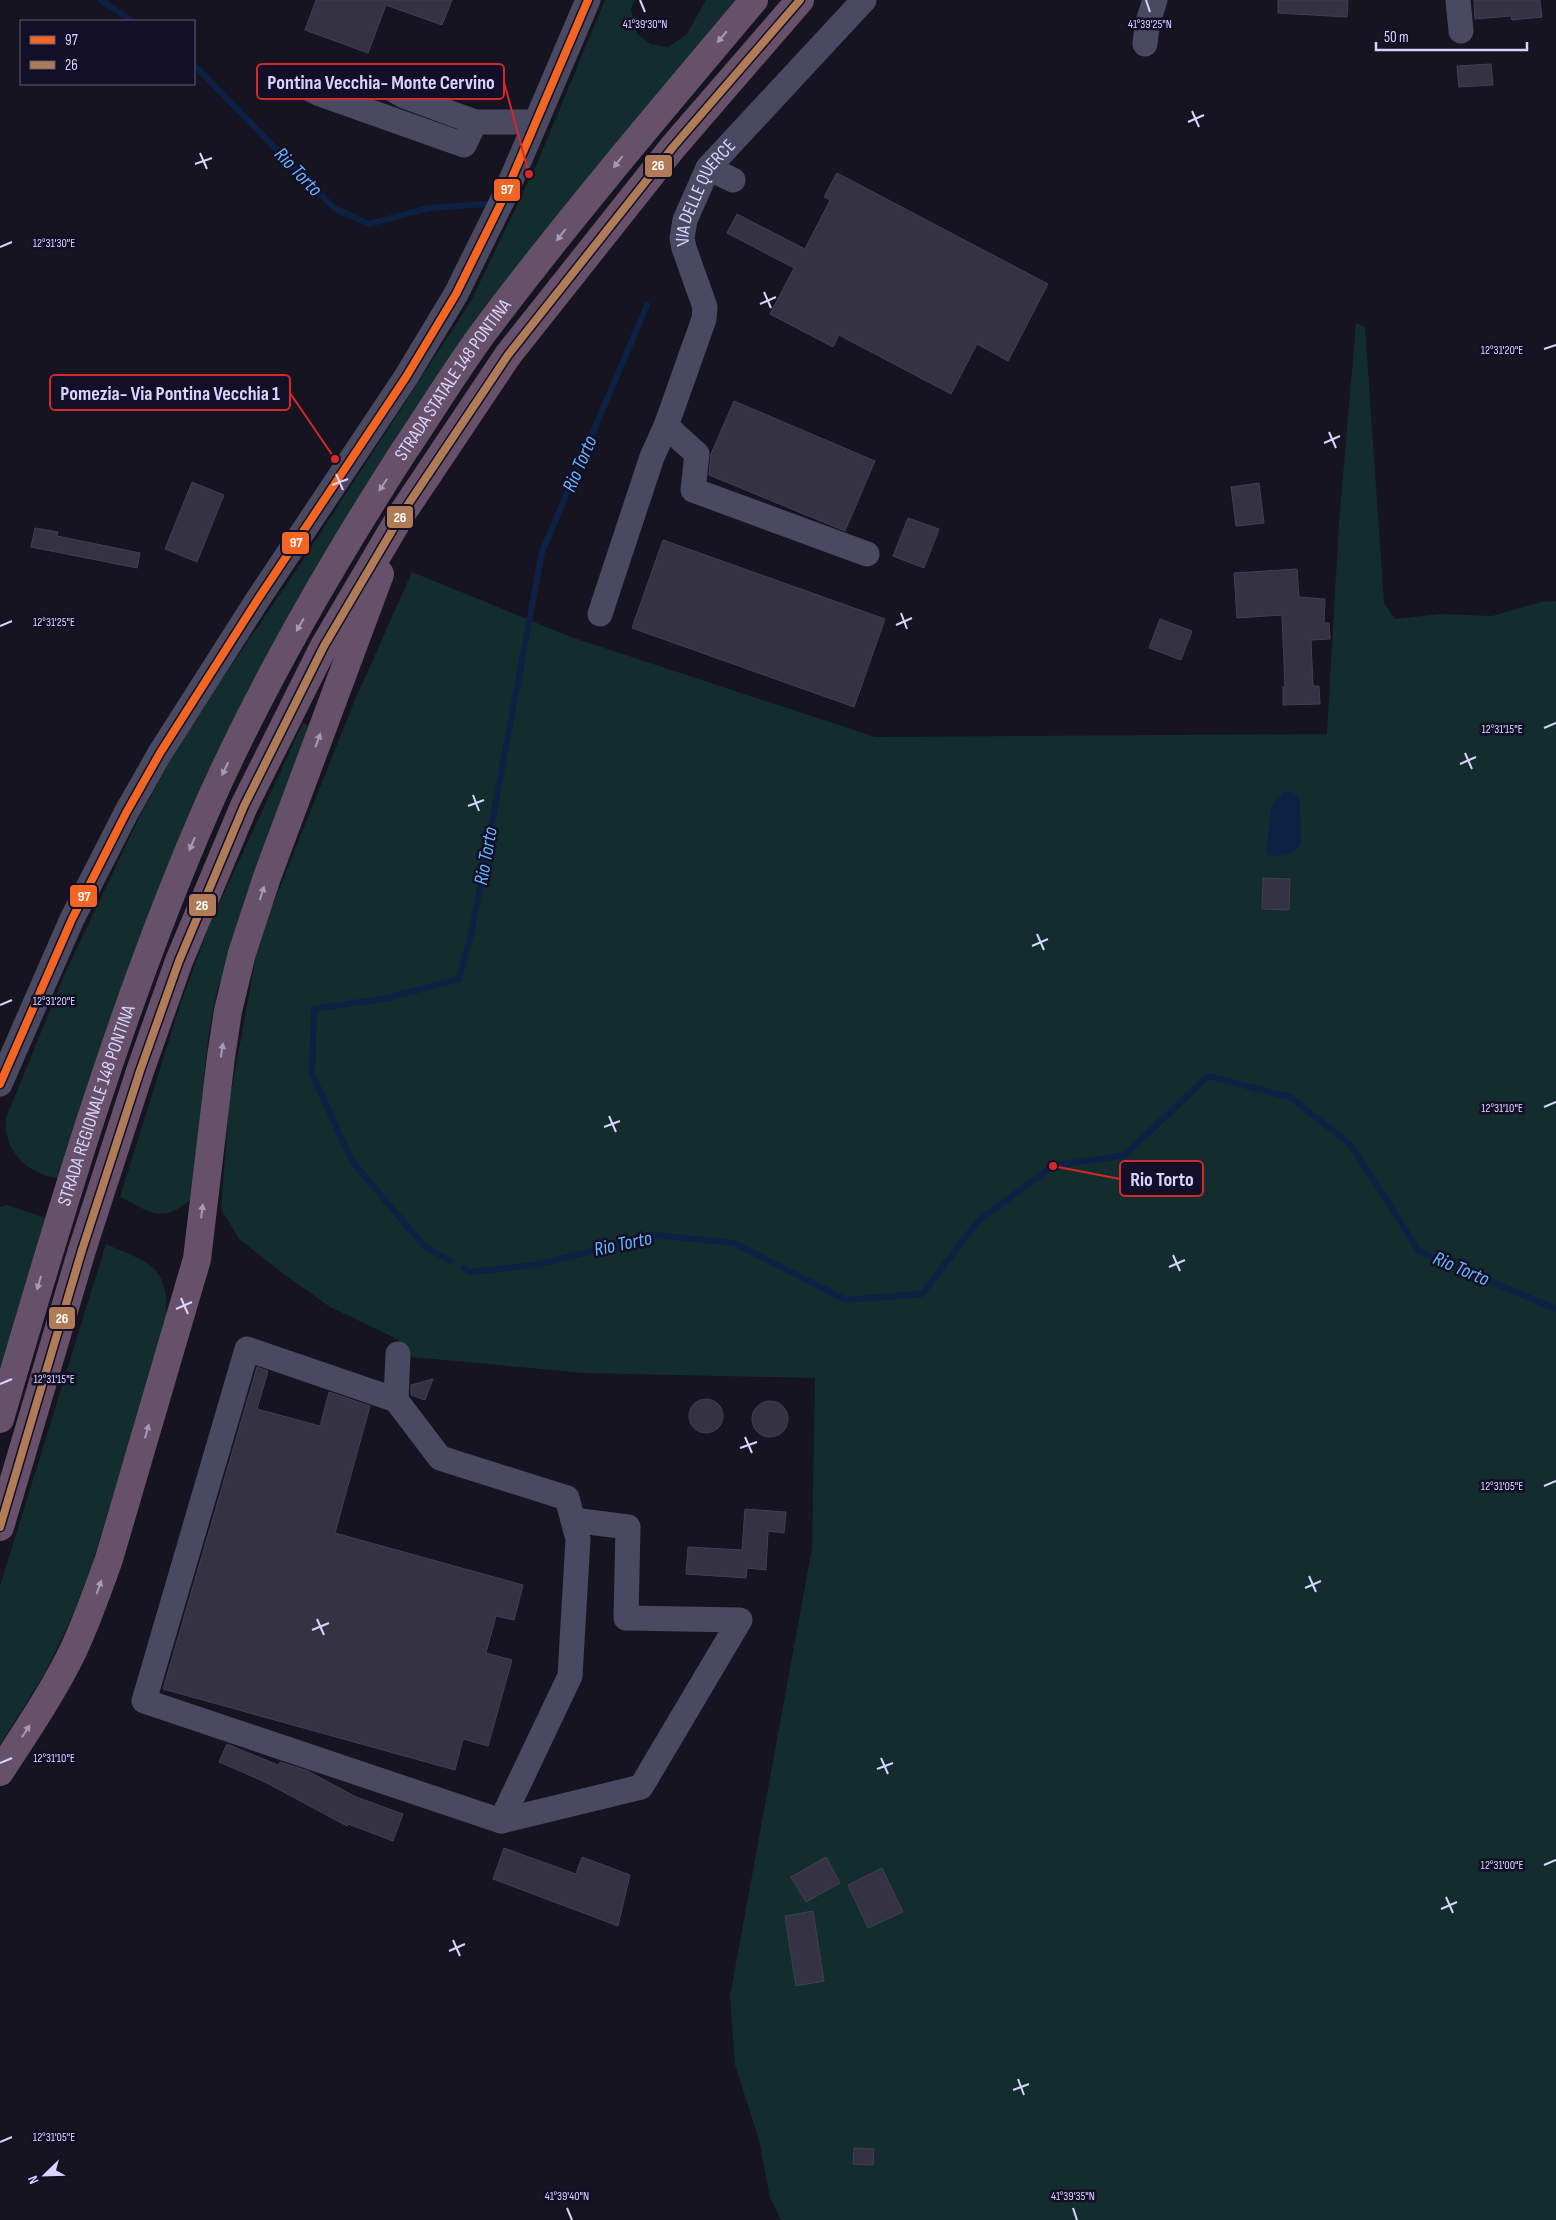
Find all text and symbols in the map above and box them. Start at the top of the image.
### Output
text: 41°39'30"N [623,17,667,32]
text: 41°39'25"N [1128,17,1172,32]
legend [20,20,195,85]
scale bar [1376,20,1527,52]
text: 50 m [1384,28,1409,47]
text: 97 [65,31,78,50]
one-way arrow [717,31,728,44]
text: 26 [65,56,78,75]
callout: Pontina Vecchia- Monte Cervino [257,64,504,99]
text: Pontina Vecchia- Monte Cervino [267,71,495,95]
street label: VIA DELLE QUERCE [670,134,740,248]
water label: Rio Torto [269,143,327,201]
line badge: 26 [644,154,673,178]
one-way arrow [613,155,624,168]
text: 26 [652,157,665,174]
line badge: 97 [493,178,521,202]
text: 97 [501,181,514,198]
one-way arrow [555,228,566,241]
text: 12°31'30"E [33,236,75,251]
street label: STRADA STATALE 148 PONTINA [389,294,517,465]
text: 12°31'20"E [1481,343,1523,358]
callout: Pomezia- Via Pontina Vecchia 1 [50,375,290,410]
text: Pomezia- Via Pontina Vecchia 1 [60,382,280,406]
water label: Rio Torto [558,432,602,496]
one-way arrow [378,478,387,491]
line badge: 26 [386,505,414,529]
text: 26 [394,509,407,526]
line badge: 97 [281,531,310,555]
text: 97 [290,534,303,551]
text: 12°31'25"E [33,615,75,630]
one-way arrow [296,618,305,631]
text: 12°31'15"E [1481,722,1523,737]
one-way arrow [314,732,322,747]
one-way arrow [221,762,229,776]
water label: Rio Torto [469,825,503,887]
one-way arrow [188,836,196,851]
line badge: 97 [69,884,98,908]
one-way arrow [259,885,266,900]
text: 97 [78,888,91,905]
line badge: 26 [188,893,217,917]
text: 26 [196,897,209,914]
text: 12°31'20"E [33,994,75,1009]
street label: STRADA REGIONALE 148 PONTINA [53,1001,140,1209]
one-way arrow [218,1041,226,1057]
text: 12°31'10"E [1481,1101,1523,1116]
callout: Rio Torto [1120,1161,1203,1196]
text: Rio Torto [1130,1168,1194,1192]
one-way arrow [198,1203,206,1219]
water label: Rio Torto [592,1226,654,1262]
water label: Rio Torto [1429,1247,1493,1291]
one-way arrow [35,1276,43,1291]
line badge: 26 [48,1306,76,1330]
text: 26 [56,1310,69,1327]
text: 12°31'15"E [33,1372,75,1387]
one-way arrow [143,1424,151,1439]
text: 12°31'05"E [1481,1479,1523,1494]
one-way arrow [96,1579,104,1594]
one-way arrow [22,1725,31,1738]
text: 12°31'10"E [33,1751,75,1766]
text: 12°31'00"E [1481,1858,1523,1873]
text: 12°31'05"E [33,2130,75,2145]
north arrow [20,2150,70,2200]
text: N [24,2173,43,2187]
text: 41°39'40"N [545,2189,589,2204]
text: 41°39'35"N [1051,2189,1095,2204]

